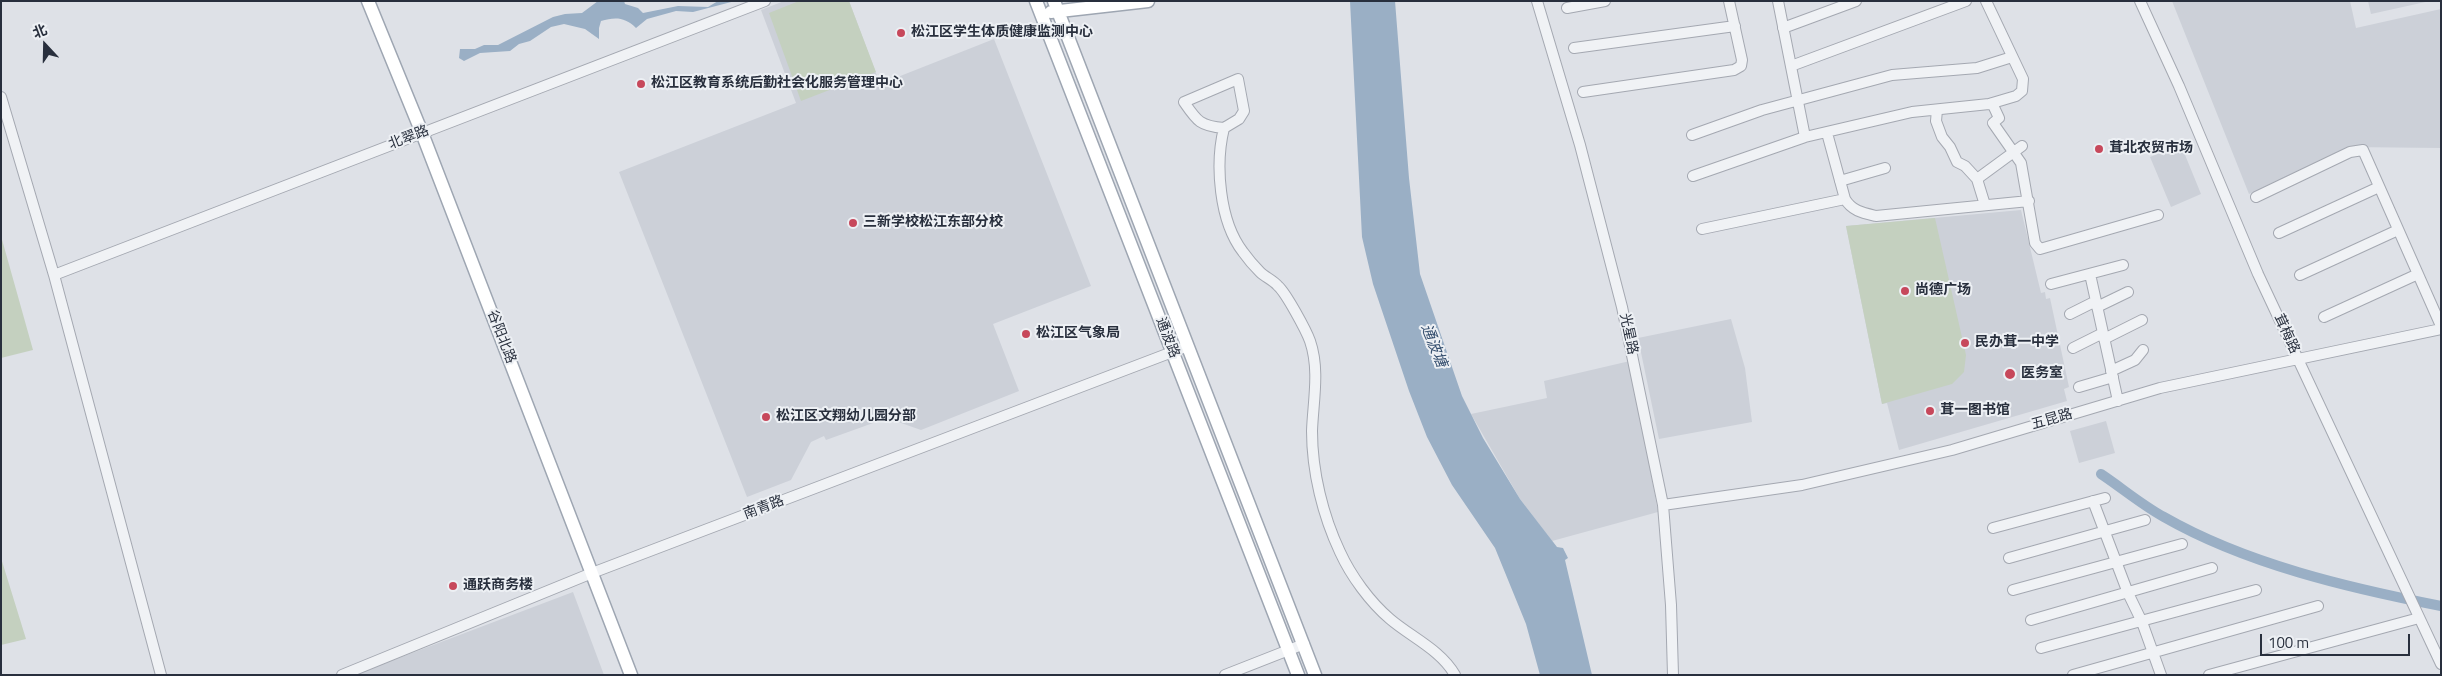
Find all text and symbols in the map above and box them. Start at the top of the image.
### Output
text: 北 [29,18,50,43]
north arrow [20,20,70,70]
place label: 松江区学生体质健康监测中心 [911,25,1093,41]
marker: 松江区学生体质健康监测中心 [895,27,907,39]
place label: 松江区教育系统后勤社会化服务管理中心 [651,76,903,92]
marker: 松江区教育系统后勤社会化服务管理中心 [635,78,647,90]
street label: 北翠路 [386,123,432,153]
place label: 茸北农贸市场 [2109,141,2193,157]
marker: 茸北农贸市场 [2093,143,2105,155]
place label: 三新学校松江东部分校 [863,215,1003,231]
marker: 三新学校松江东部分校 [847,217,859,229]
place label: 尚德广场 [1915,283,1971,299]
marker: 尚德广场 [1899,285,1911,297]
street label: 谷阳北路 [483,308,519,366]
street label: 茸梅路 [2270,311,2302,357]
street label: 光星路 [1615,312,1641,356]
street label: 通波路 [1152,315,1182,361]
water label: 通波塘 [1416,322,1450,370]
place label: 松江区气象局 [1036,326,1120,342]
marker: 松江区气象局 [1020,328,1032,340]
place label: 民办茸一中学 [1975,335,2059,351]
marker: 民办茸一中学 [1959,337,1971,349]
place label: 医务室 [2021,366,2063,382]
marker: 医务室 [2003,367,2017,381]
place label: 茸一图书馆 [1940,403,2010,419]
marker: 茸一图书馆 [1924,405,1936,417]
street label: 五昆路 [2029,406,2075,434]
place label: 松江区文翔幼儿园分部 [776,409,916,425]
marker: 松江区文翔幼儿园分部 [760,411,772,423]
street label: 南青路 [741,493,787,523]
place label: 通跃商务楼 [463,578,533,594]
marker: 通跃商务楼 [447,580,459,592]
scale bar [2262,624,2412,656]
text: 100 m [2268,631,2309,654]

